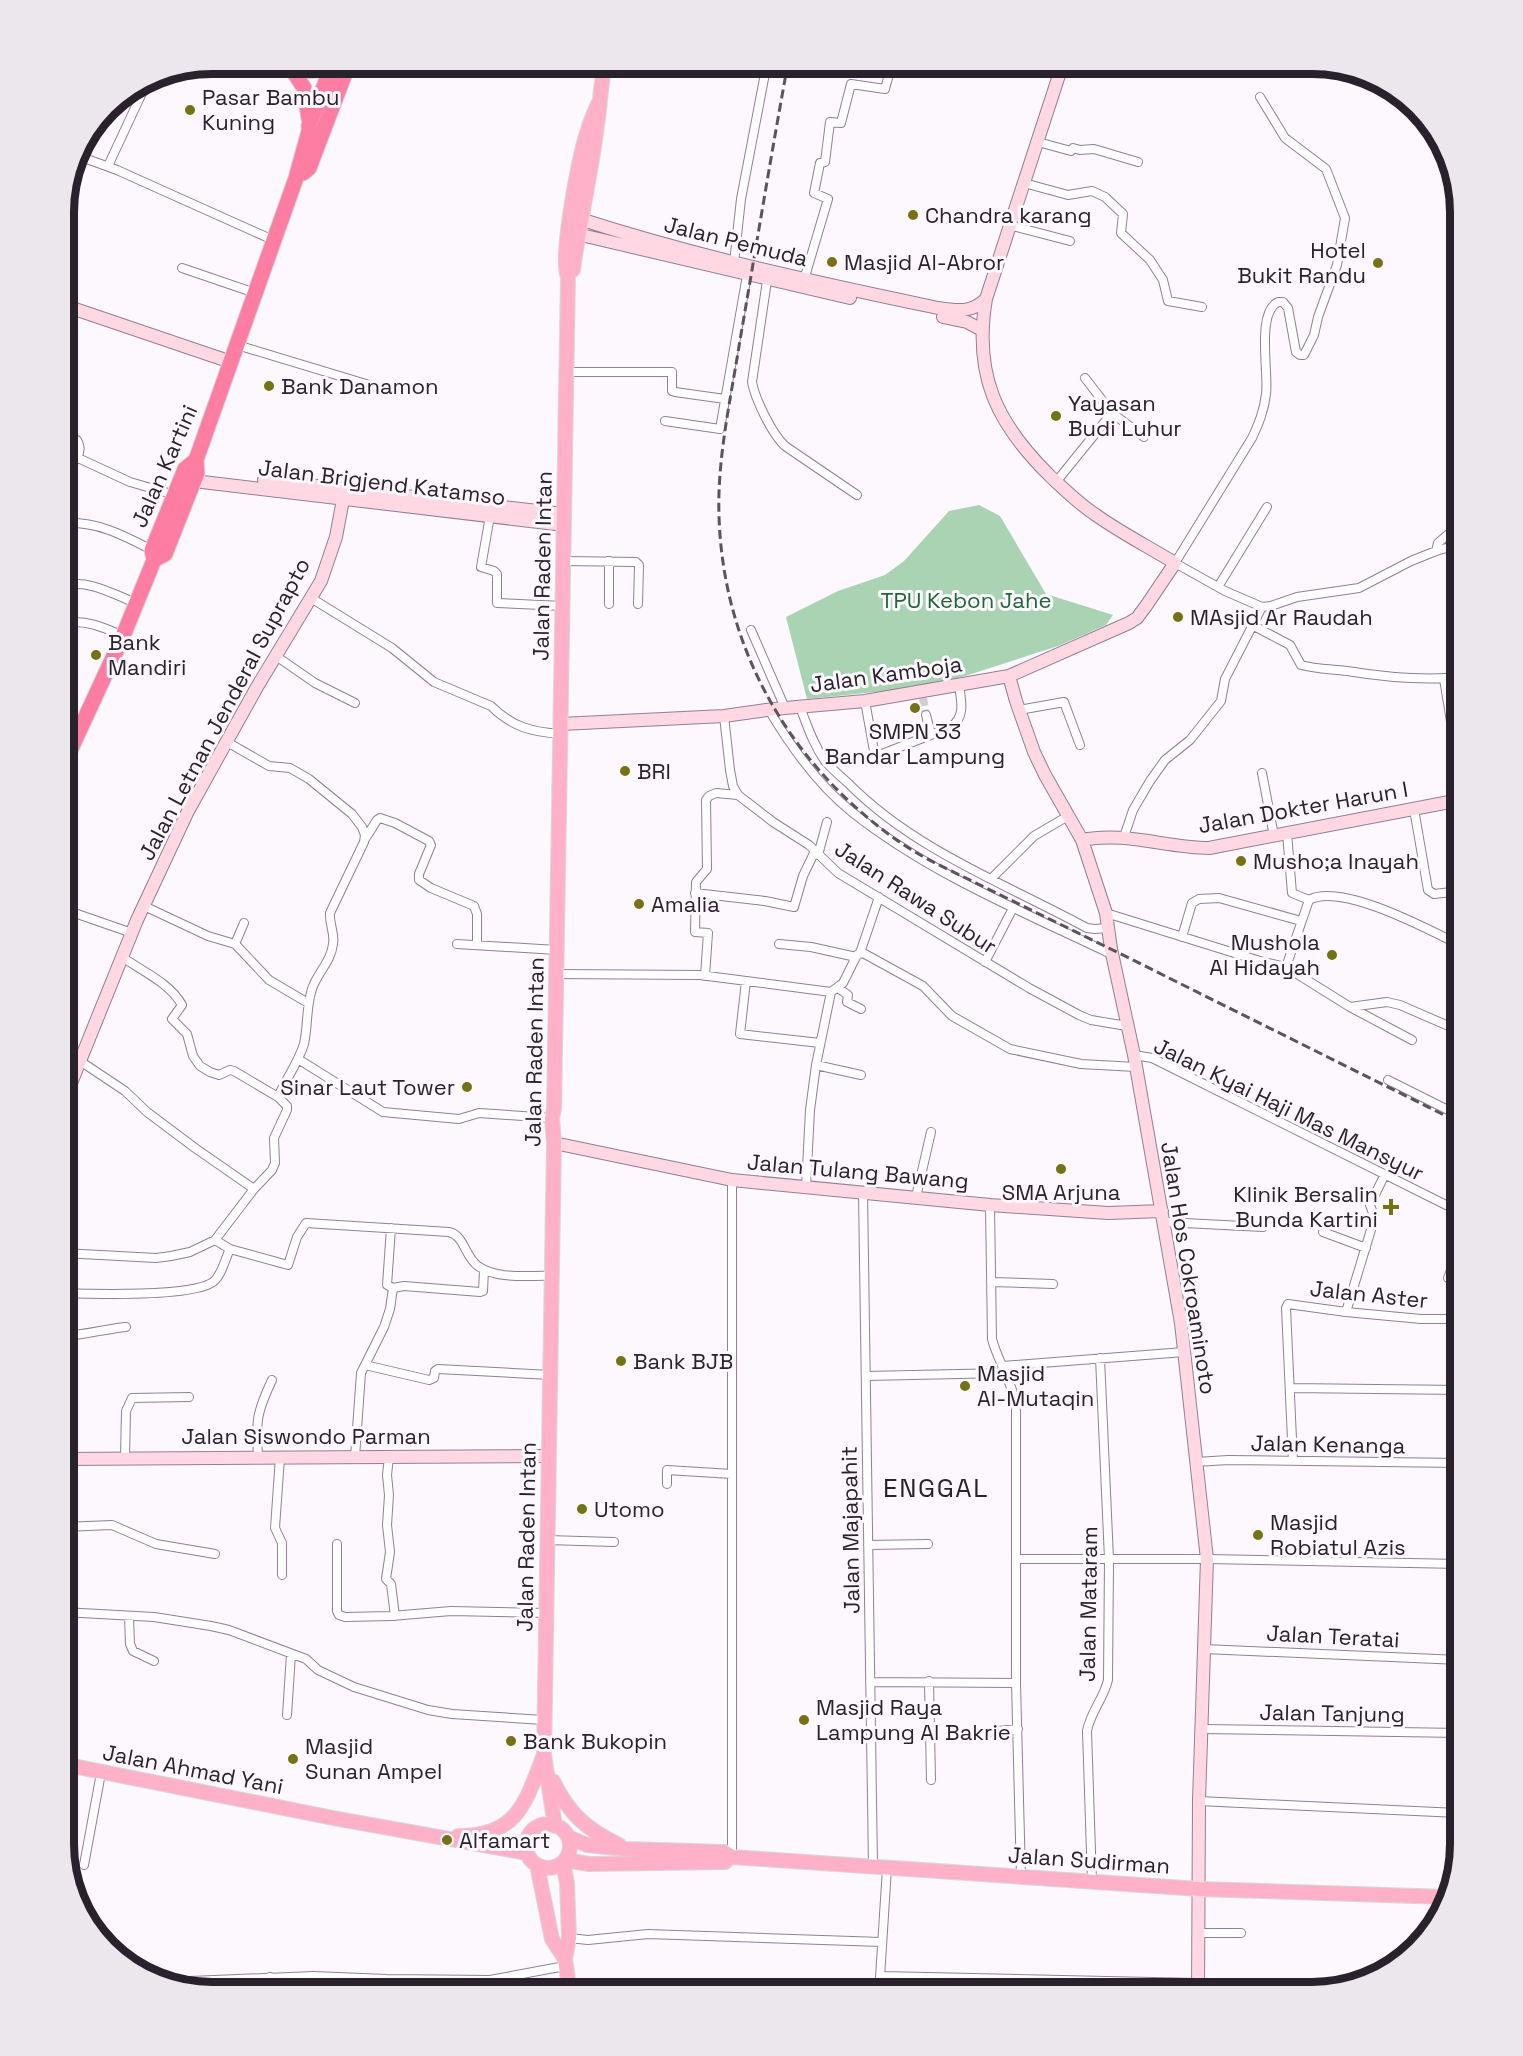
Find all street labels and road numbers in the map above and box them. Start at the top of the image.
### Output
street label: Jalan Pemuda [661,210,811,272]
street label: Jalan Kartini [125,400,203,532]
street label: Jalan Brigjend Katamso [257,453,507,511]
street label: Jalan Raden Intan [526,471,558,661]
street label: Jalan Letnan Jenderal Suprapto [132,553,316,865]
street label: Jalan Kamboja [808,649,964,699]
street label: Jalan Dokter Harun I [1196,775,1410,839]
street label: Jalan Rawa Subur [830,834,1002,960]
street label: Jalan Raden Intan [518,957,550,1147]
street label: Jalan Kyai Haji Mas Mansyur [1149,1031,1429,1187]
street label: Jalan Hos Cokroaminoto [1155,1140,1223,1396]
street label: Jalan Tulang Bawang [746,1147,970,1195]
street label: Jalan Aster [1309,1274,1429,1314]
street label: Jalan Siswondo Parman [181,1422,431,1450]
street label: Jalan Kenanga [1250,1429,1406,1459]
street label: Jalan Raden Intan [510,1442,542,1632]
street label: Jalan Majapahit [835,1446,865,1614]
street label: Jalan Mataram [1073,1526,1103,1682]
street label: Jalan Teratai [1266,1619,1400,1653]
street label: Jalan Tanjung [1259,1698,1405,1728]
street label: Jalan Ahmad Yani [100,1738,286,1800]
street label: Jalan Sudirman [1007,1840,1171,1880]

